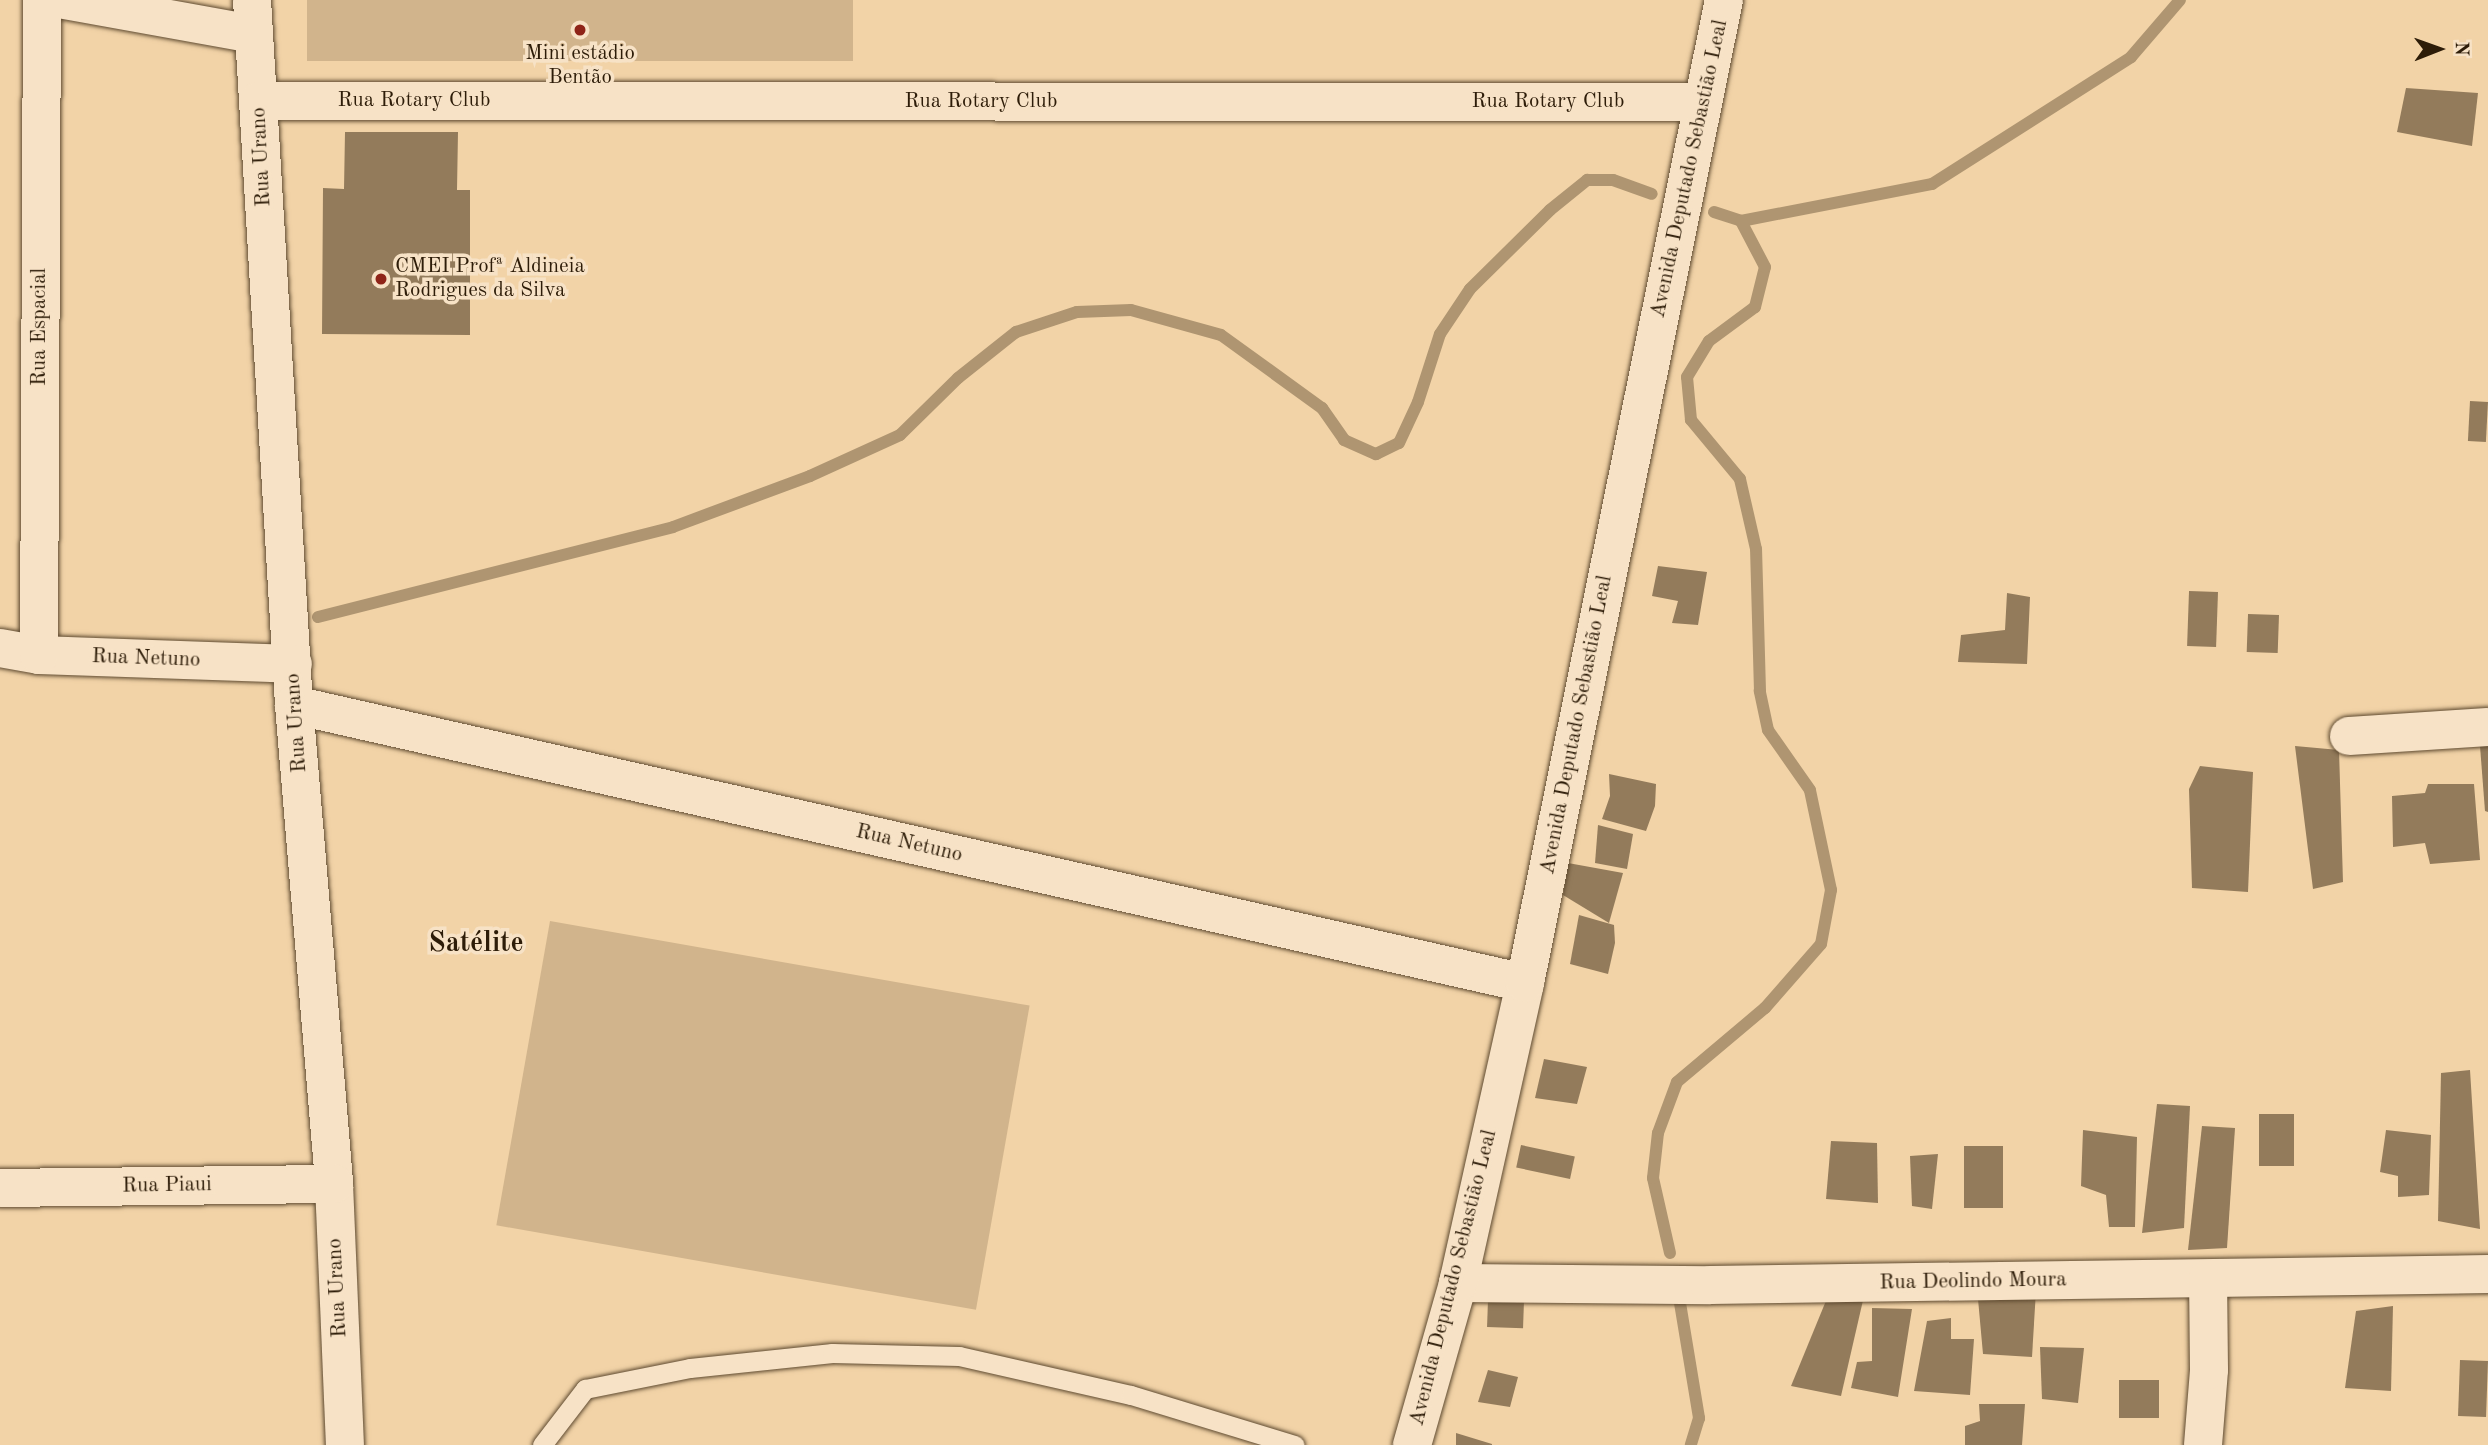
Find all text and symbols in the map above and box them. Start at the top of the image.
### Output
north arrow [2404,14,2474,84]
street label: Avenida Deputado Sebastião Leal [1646,18,1734,320]
marker: Mini estádio Bentão [572,22,588,38]
place label: Mini estádio Bentão [525,41,635,91]
text: N [2451,41,2470,56]
street label: Rua Rotary Club [337,88,491,114]
street label: Rua Rotary Club [904,89,1058,115]
street label: Rua Rotary Club [1471,89,1625,115]
street label: Rua Urano [247,107,277,207]
place label: CMEI Profª Aldineia Rodrigues da Silva [395,254,585,304]
street label: Rua Espacial [27,268,53,386]
marker: CMEI Profª Aldineia Rodrigues da Silva [373,271,389,287]
street label: Avenida Deputado Sebastião Leal [1536,573,1618,877]
street label: Rua Netuno [91,645,201,673]
street label: Rua Urano [281,672,313,774]
street label: Rua Netuno [853,820,965,868]
district label: Satélite [428,927,524,961]
street label: Avenida Deputado Sebastião Leal [1405,1127,1503,1429]
street label: Rua Piaui [122,1173,212,1199]
street label: Rua Urano [323,1238,353,1338]
street label: Rua Deolindo Moura [1879,1268,2067,1296]

